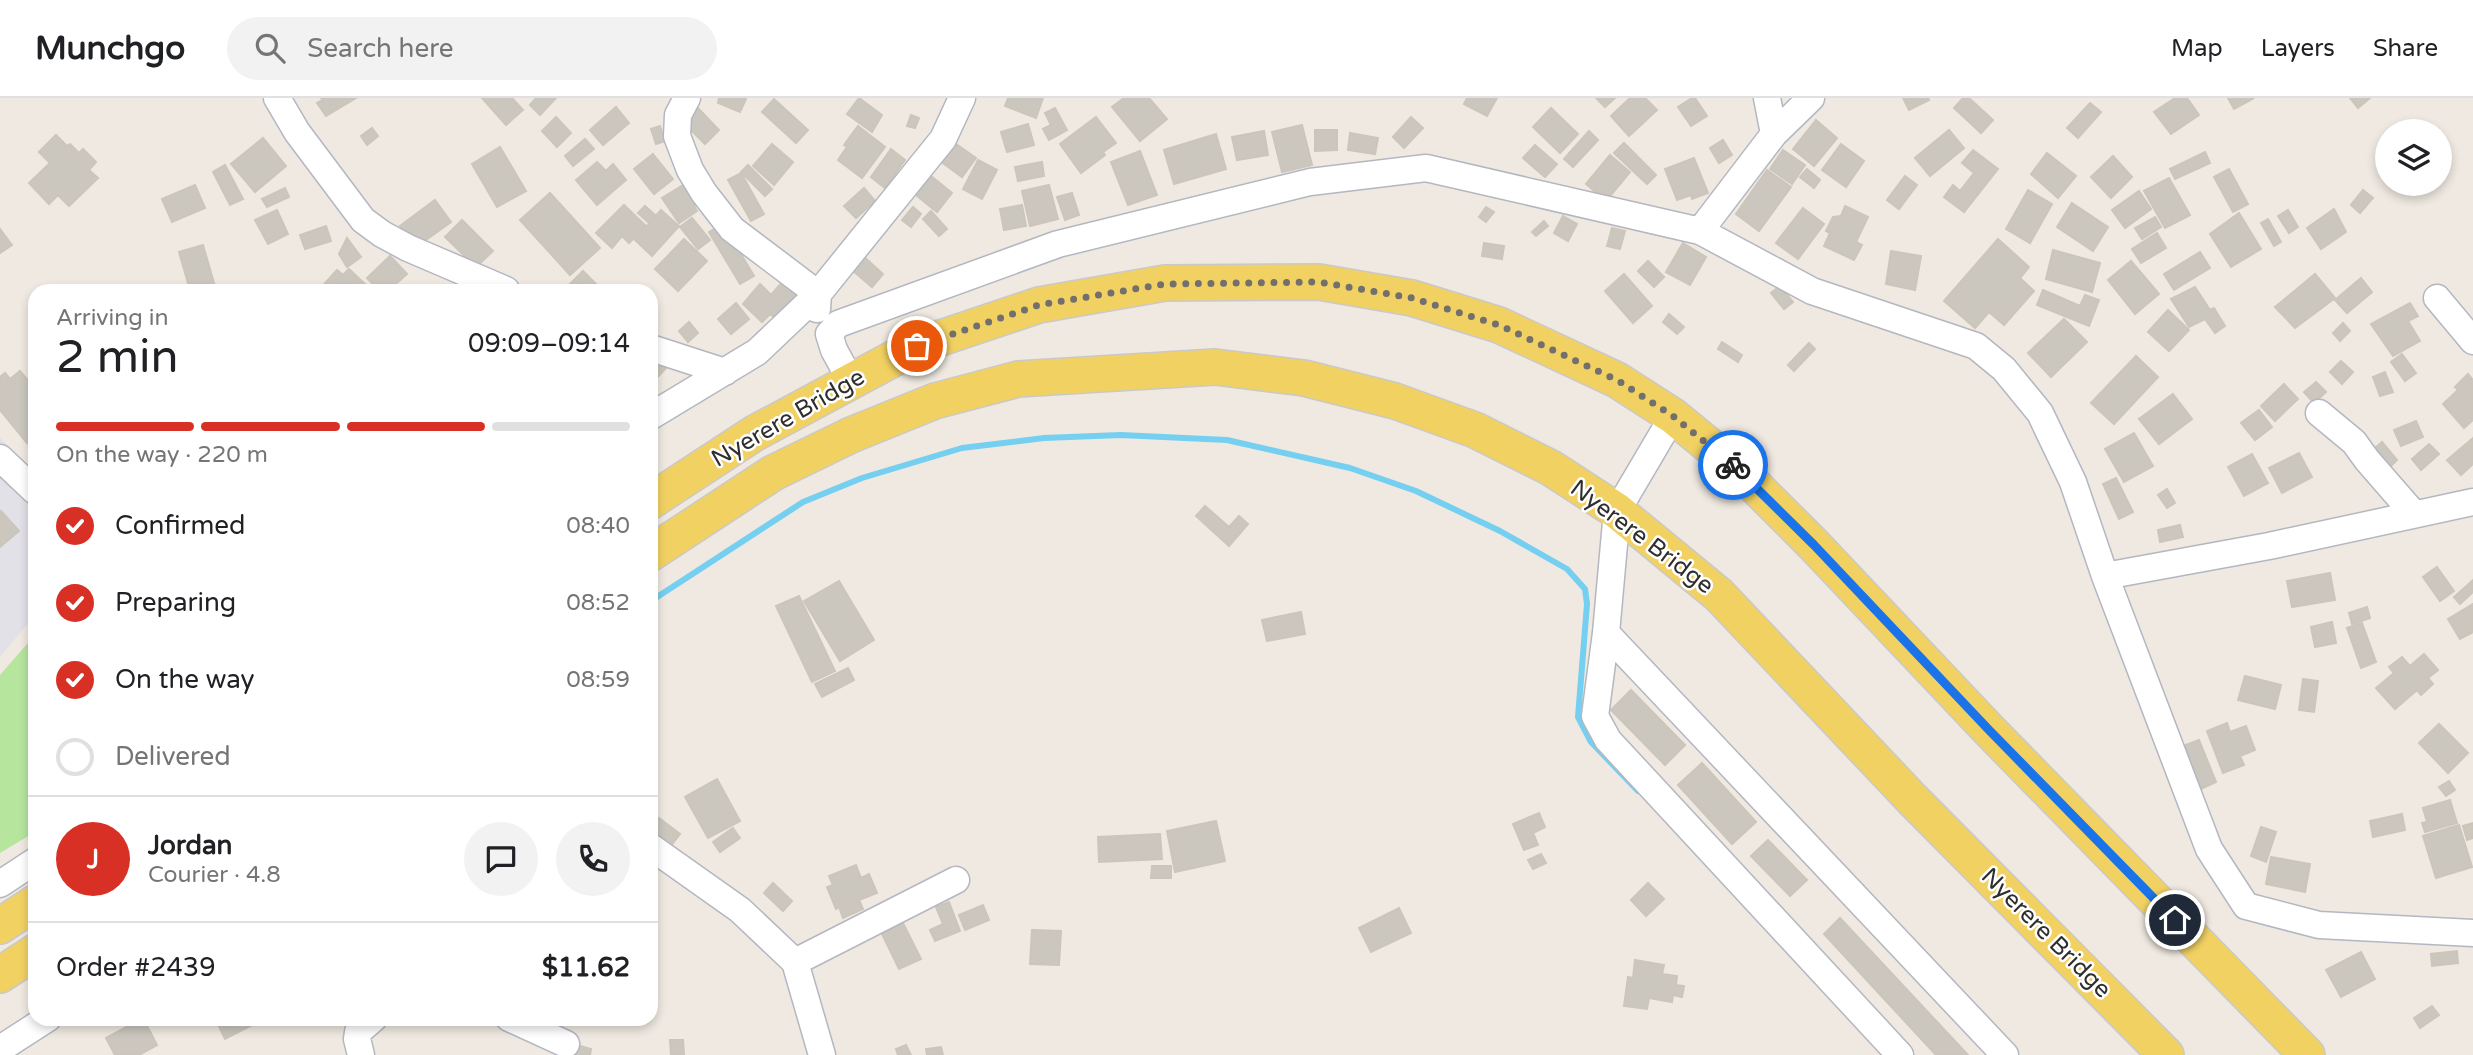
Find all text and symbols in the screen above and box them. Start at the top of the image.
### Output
search box [227,17,717,80]
text: Munchgo [35,29,185,68]
icon: search [251,29,289,67]
text: Search here [307,33,453,64]
text: Map [2171,34,2223,63]
text: Layers [2261,34,2335,63]
text: Share [2373,34,2438,63]
map controls [2375,119,2452,196]
button: layers [2375,119,2452,196]
text: Arriving in [56,304,169,332]
pin [887,316,947,376]
icon: bag [898,327,936,365]
text: 09:09–09:14 [468,328,630,359]
text: 2 min [56,330,179,385]
street label: Nyerere Bridge [706,362,870,474]
courier [1698,430,1768,500]
text: On the way · 220 m [56,441,268,469]
icon: bike [1714,446,1752,484]
street label: Nyerere Bridge [1565,474,1719,600]
icon: check [56,507,94,545]
text: Confirmed [115,510,245,541]
text: 08:40 [566,512,630,540]
icon: check [56,584,94,622]
text: Preparing [115,587,236,618]
text: 08:52 [566,589,630,617]
icon: check [56,661,94,699]
text: On the way [115,664,255,695]
text: 08:59 [566,666,630,694]
text: Delivered [115,741,231,772]
button: chat [464,822,538,896]
button: phone [556,822,630,896]
text: Jordan [148,830,232,861]
text: J [87,844,99,875]
text: Courier · 4.8 [148,861,281,889]
street label: Nyerere Bridge [1975,862,2117,1004]
pin [2145,890,2205,950]
icon: home [2156,901,2194,939]
text: Order #2439 [56,952,216,983]
text: $11.62 [542,952,630,983]

